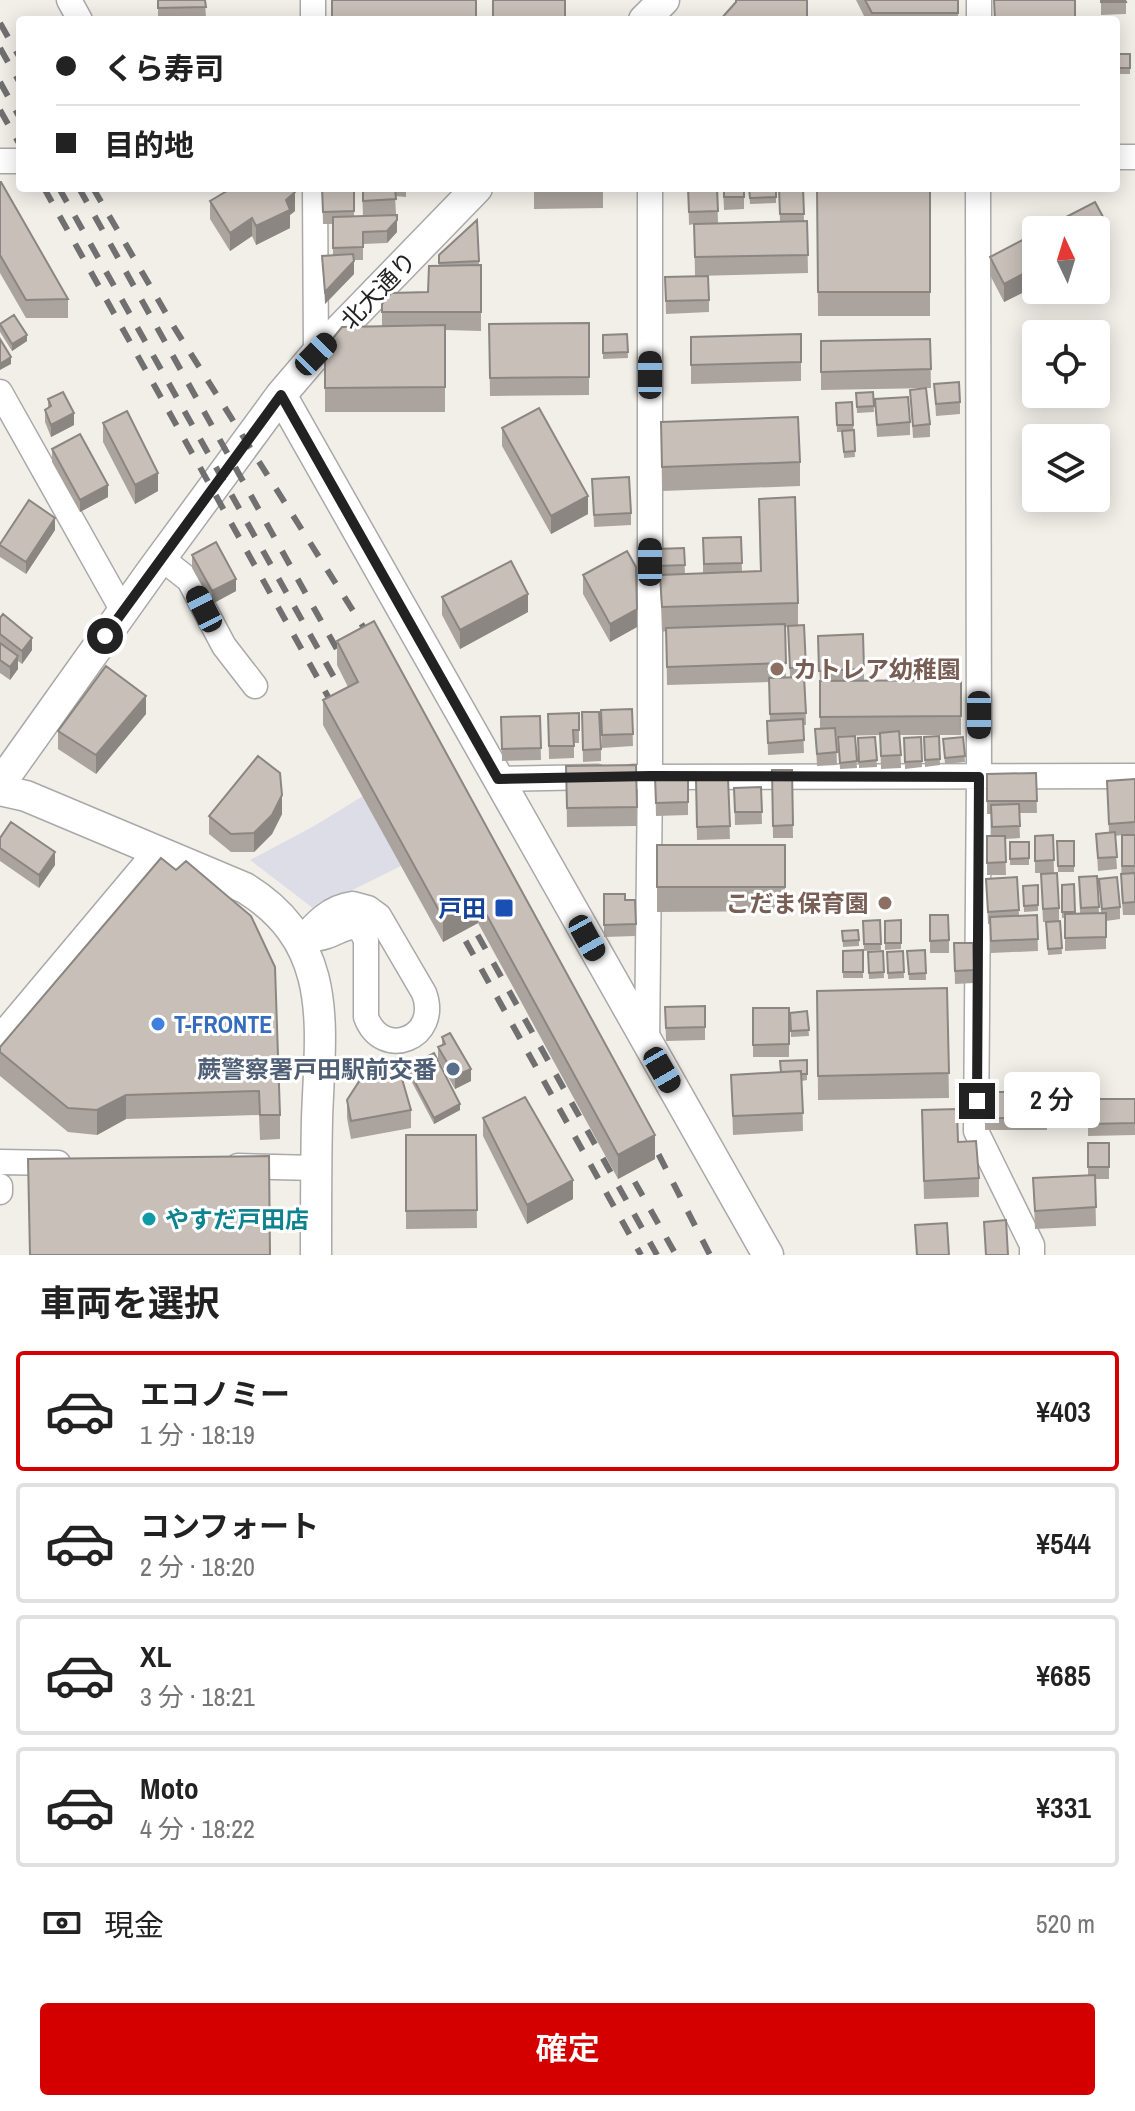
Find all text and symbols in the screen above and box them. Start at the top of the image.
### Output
text: くら寿司 [104,48,224,88]
text: 目的地 [104,125,194,165]
north arrow [1022,216,1110,304]
map controls [1022,216,1110,512]
street label: 北大通り [333,244,423,336]
button: locate [1022,320,1110,408]
car [291,328,341,380]
car [638,351,662,399]
button: layers [1022,424,1110,512]
car [638,538,662,586]
car [182,582,226,636]
route start [87,618,123,654]
place label: カトレア幼稚園 [793,653,961,685]
marker: カトレア幼稚園 [768,660,786,678]
car [967,691,991,739]
place label: こだま保育園 [725,887,869,919]
place label: 戸田 [438,892,486,924]
marker: こだま保育園 [876,894,894,912]
marker: 戸田 [493,897,515,919]
car [565,911,609,965]
place label: T-FRONTE [174,1008,272,1040]
marker: T-FRONTE [149,1015,167,1033]
car [640,1043,684,1097]
place label: 蕨警察署戸田駅前交番 [197,1053,437,1085]
marker: 蕨警察署戸田駅前交番 [444,1060,462,1078]
callout: 2 分 [1005,1073,1101,1129]
text: 2 分 [1030,1082,1074,1117]
route end [959,1083,995,1119]
place label: やすだ戸田店 [165,1203,309,1235]
marker: やすだ戸田店 [140,1210,158,1228]
text: 車両を選択 [40,1279,220,1327]
text: エコノミー [140,1374,290,1414]
icon: car [44,1375,116,1447]
text: ¥403 [1036,1391,1091,1431]
text: 1 分 · 18:19 [140,1417,255,1452]
text: コンフォート [140,1506,319,1546]
icon: car [44,1507,116,1579]
text: ¥544 [1036,1523,1091,1563]
text: 2 分 · 18:20 [140,1549,255,1584]
text: XL [140,1636,171,1676]
icon: car [44,1639,116,1711]
text: ¥685 [1036,1655,1091,1695]
text: 3 分 · 18:21 [140,1679,255,1714]
text: Moto [140,1768,199,1808]
icon: car [44,1771,116,1843]
text: ¥331 [1036,1787,1091,1827]
text: 4 分 · 18:22 [140,1811,255,1846]
icon: cash [40,1901,84,1945]
text: 現金 [104,1905,164,1945]
text: 520 m [1036,1906,1095,1941]
button: 確定 [40,2003,1095,2095]

